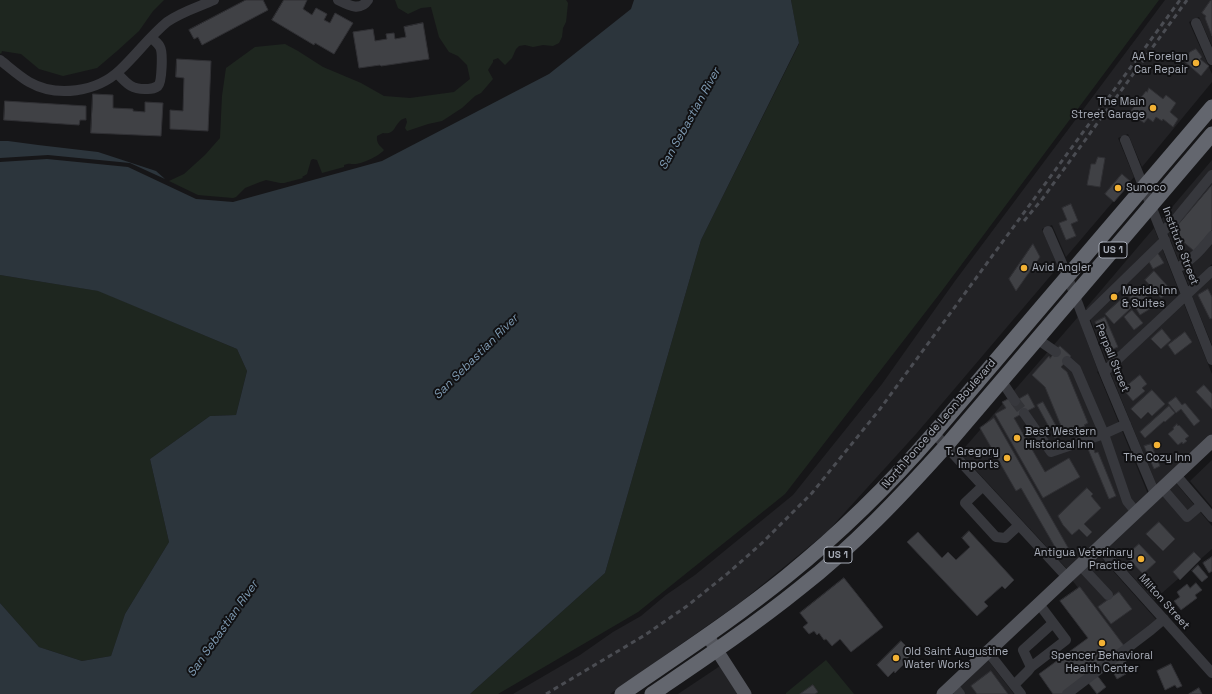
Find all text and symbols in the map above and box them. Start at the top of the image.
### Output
place label: AA Foreign Car Repair [1132,50,1188,76]
marker: AA Foreign Car Repair [1191,58,1201,68]
water label: San Sebastian River [656,66,724,172]
place label: The Main Street Garage [1071,95,1145,121]
marker: The Main Street Garage [1148,103,1158,113]
place label: Sunoco [1126,181,1166,195]
marker: Sunoco [1113,183,1123,193]
street label: Institute Street [1159,205,1201,287]
road number: US 1 [1099,242,1127,258]
place label: Avid Angler [1032,261,1091,275]
marker: Avid Angler [1019,263,1029,273]
place label: Merida Inn & Suites [1122,284,1177,310]
marker: Merida Inn & Suites [1109,292,1119,302]
water label: San Sebastian River [431,312,521,402]
street label: Perpall Street [1092,322,1132,394]
street label: North Ponce de Leon Boulevard [879,357,999,491]
place label: Best Western Historical Inn [1025,425,1096,451]
marker: Best Western Historical Inn [1012,433,1022,443]
marker: The Cozy Inn [1152,440,1162,450]
place label: T. Gregory Imports [946,445,999,471]
place label: The Cozy Inn [1123,451,1191,465]
marker: T. Gregory Imports [1002,453,1012,463]
place label: Antigua Veterinary Practice [1034,546,1133,572]
road number: US 1 [824,547,852,563]
marker: Antigua Veterinary Practice [1136,554,1146,564]
street label: Milton Street [1136,572,1192,632]
water label: San Sebastian River [184,578,262,680]
marker: Spencer Behavioral Health Center [1097,638,1107,648]
place label: Old Saint Augustine Water Works [904,645,1008,671]
place label: Spencer Behavioral Health Center [1051,649,1153,675]
marker: Old Saint Augustine Water Works [891,653,901,663]

